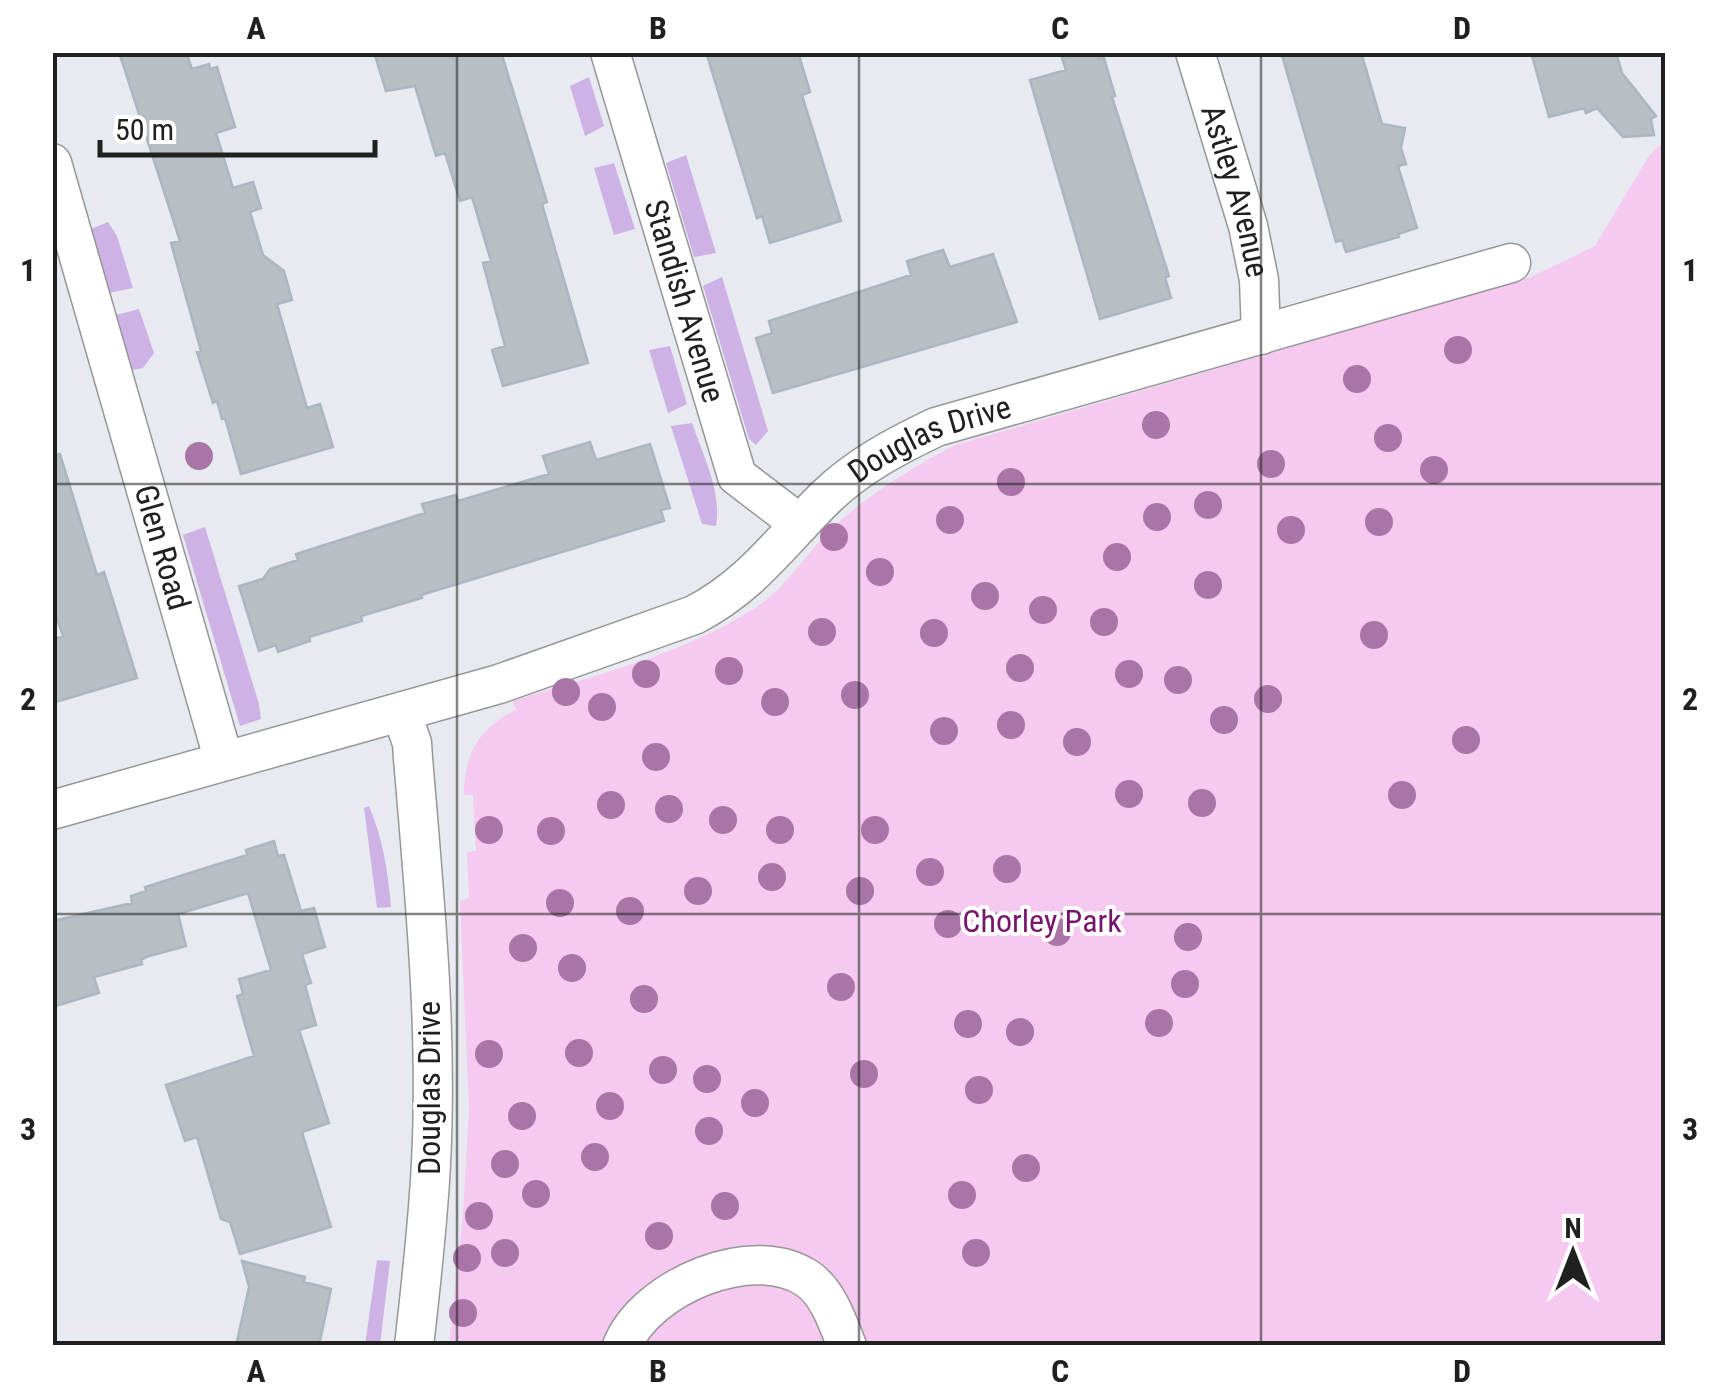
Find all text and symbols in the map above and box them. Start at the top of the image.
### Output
text: A [246,9,266,47]
text: B [649,9,667,47]
text: C [1051,9,1069,47]
text: D [1453,9,1471,47]
scale bar [100,95,375,157]
street label: Astley Avenue [1193,100,1277,281]
text: 50 m [115,112,174,147]
street label: Standish Avenue [636,195,733,407]
text: 1 [20,251,36,289]
text: 1 [1682,251,1698,289]
street label: Douglas Drive [841,388,1015,491]
street label: Glen Road [127,480,199,614]
text: 2 [20,680,36,718]
text: 2 [1682,680,1698,718]
park label: Chorley Park [962,902,1122,940]
street label: Douglas Drive [410,1001,448,1175]
text: 3 [20,1110,36,1148]
text: 3 [1682,1110,1698,1148]
north arrow [1523,1203,1623,1303]
text: N [1564,1212,1582,1245]
text: A [246,1352,266,1390]
text: B [649,1352,667,1390]
text: C [1051,1352,1069,1390]
text: D [1453,1352,1471,1390]

